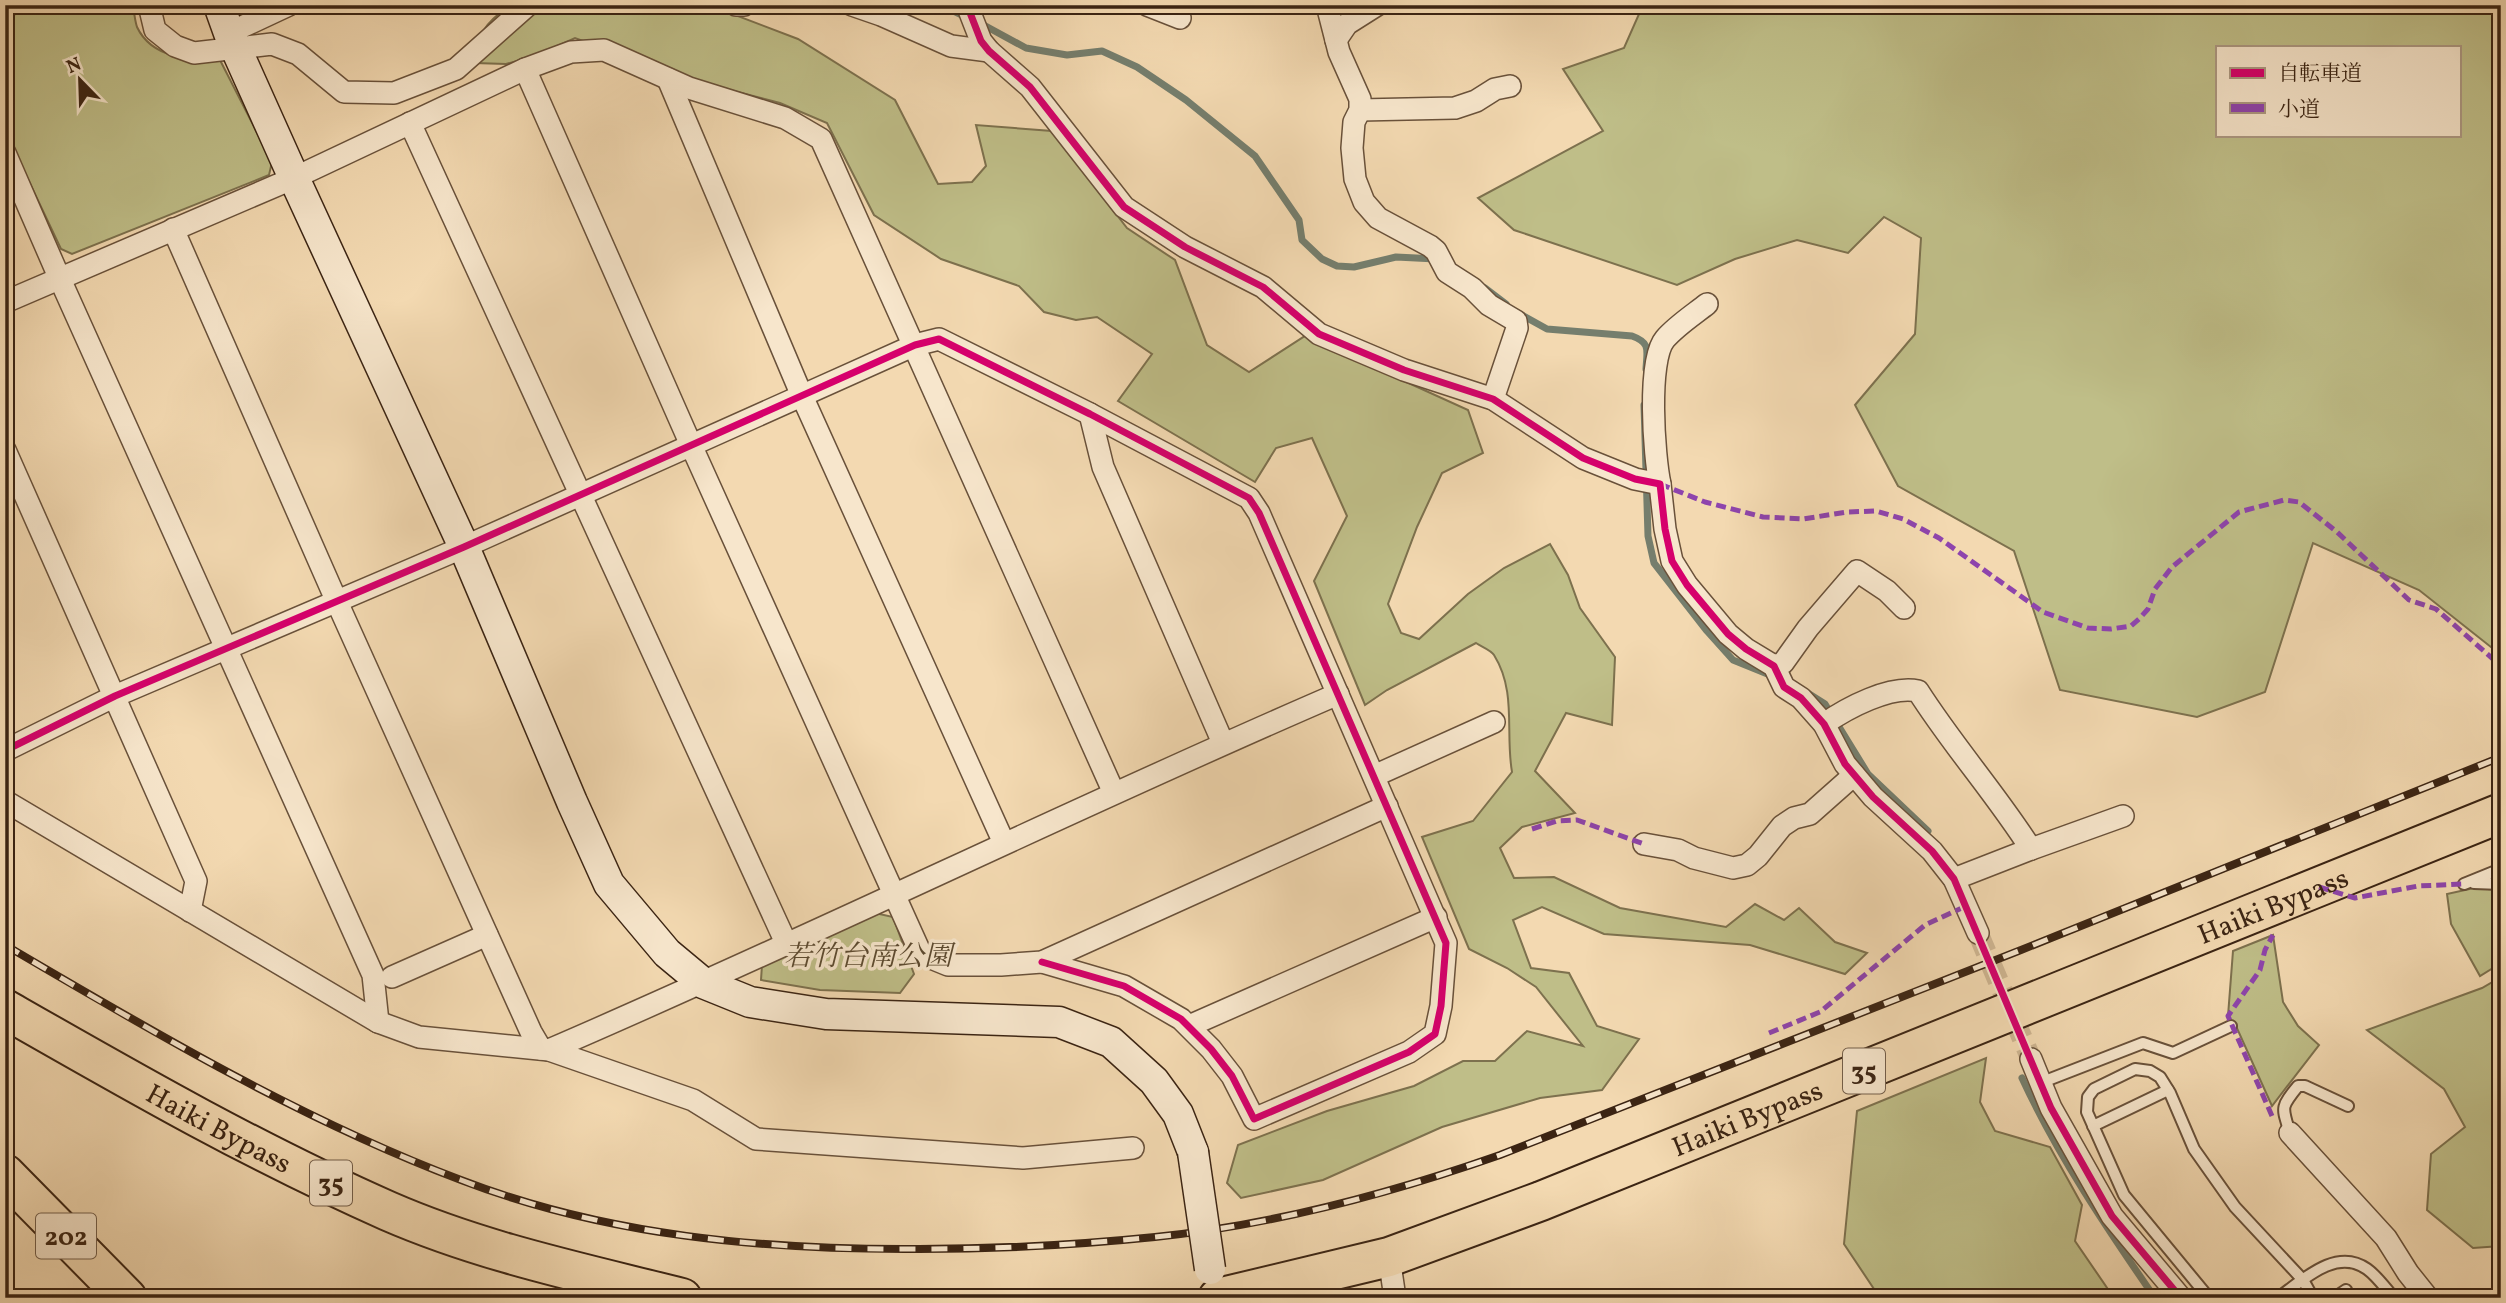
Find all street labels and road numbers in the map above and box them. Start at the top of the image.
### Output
street label: Haiki Bypass [2192,860,2355,956]
road number: 35 [1843,1048,1885,1094]
street label: Haiki Bypass [1667,1072,1829,1168]
street label: Haiki Bypass [138,1076,297,1185]
road number: 35 [310,1160,352,1206]
road number: 202 [36,1214,96,1259]

